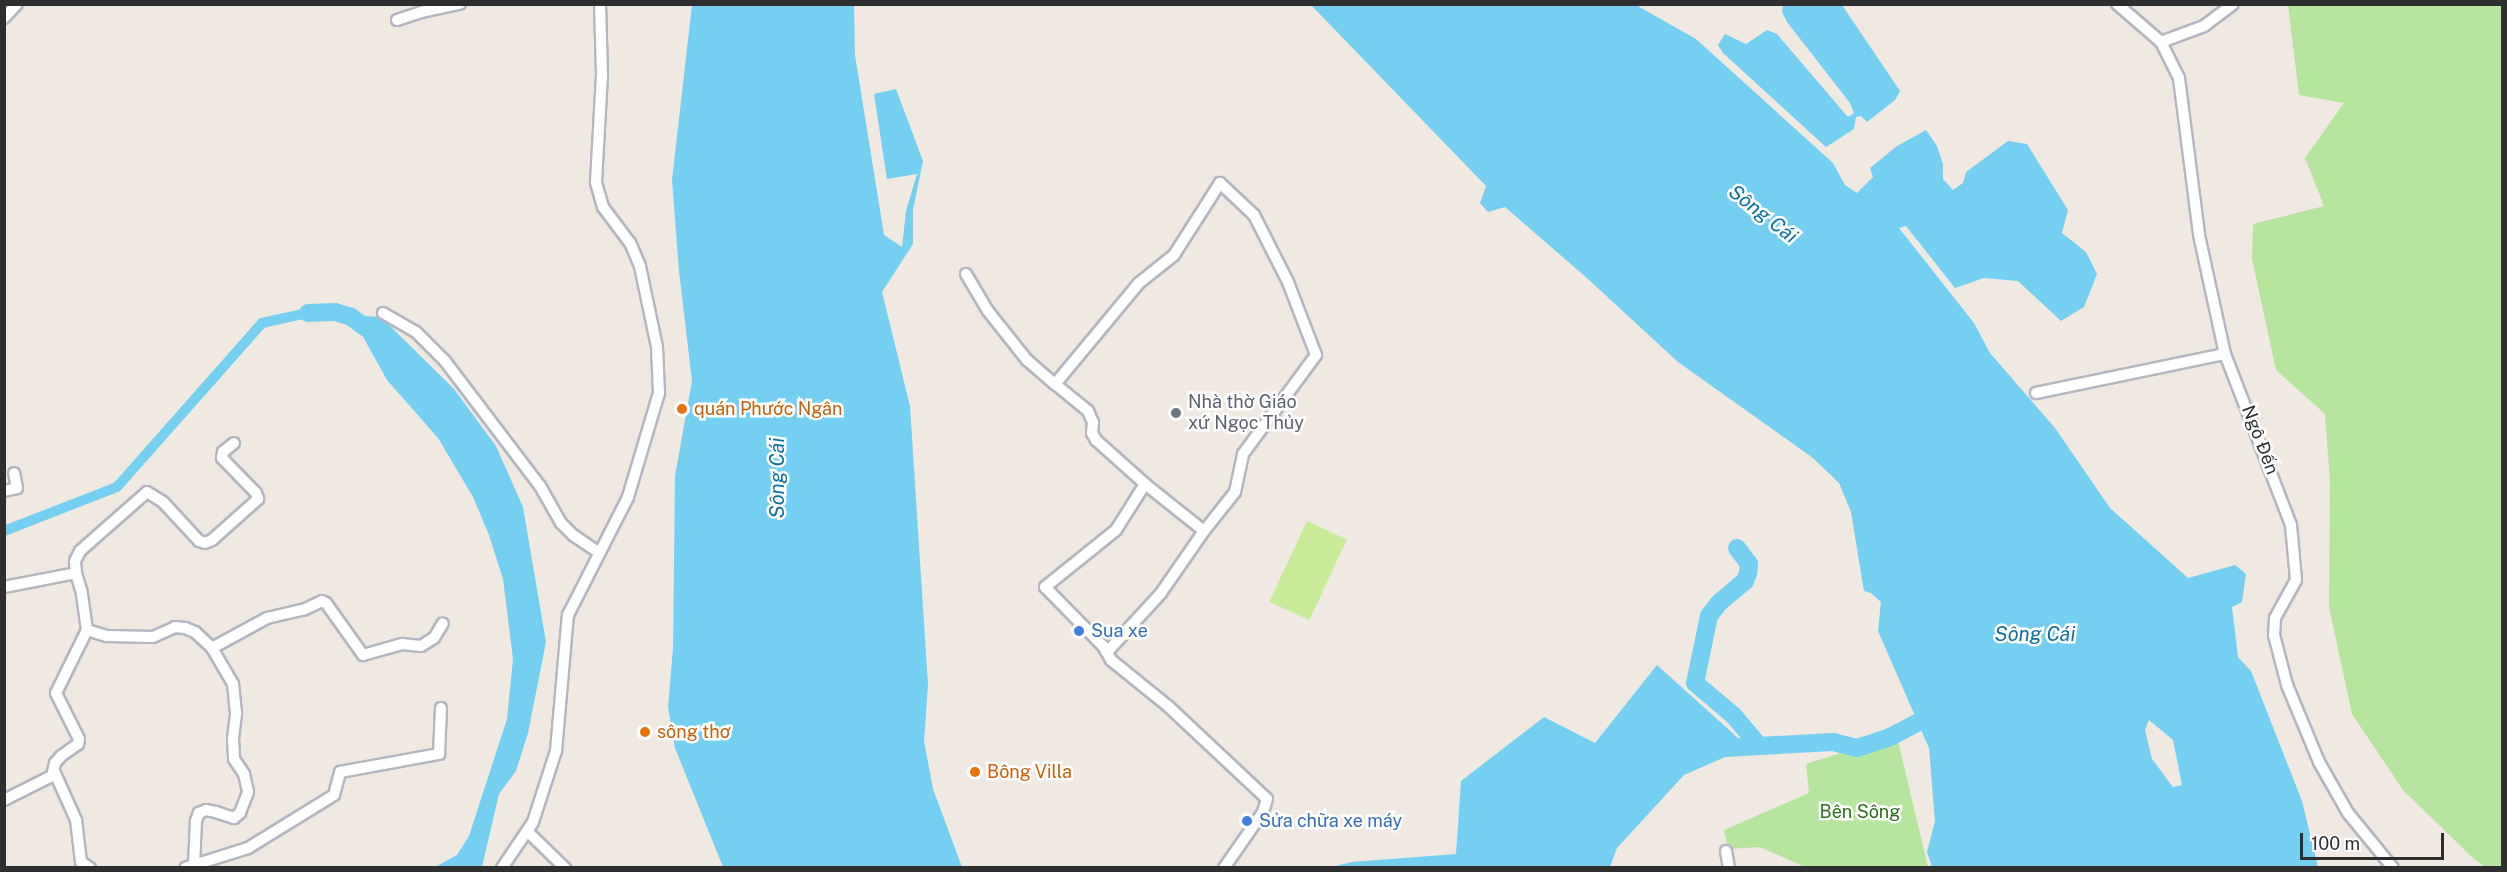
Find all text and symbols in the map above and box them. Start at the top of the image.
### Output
water label: Sông Cái [1724,180,1802,248]
place label: Nhà thờ Giáo xứ Ngọc Thủy [1188,392,1304,434]
place label: quán Phước Ngân [694,398,843,420]
marker: quán Phước Ngân [675,402,689,416]
street label: Ngô Đến [2237,402,2283,478]
marker: Nhà thờ Giáo xứ Ngọc Thủy [1169,406,1183,420]
water label: Sông Cái [765,438,789,518]
place label: Sua xe [1091,620,1148,642]
water label: Sông Cái [1995,622,2075,646]
marker: Sua xe [1072,624,1086,638]
place label: sông thơ [657,721,730,743]
marker: sông thơ [638,725,652,739]
place label: Bông Villa [987,761,1072,783]
marker: Bông Villa [968,765,982,779]
park label: Bên Sông [1820,801,1900,823]
place label: Sửa chữa xe máy [1259,810,1402,832]
marker: Sửa chữa xe máy [1240,814,1254,828]
scale bar [2303,821,2447,859]
text: 100 m [2311,833,2360,854]

